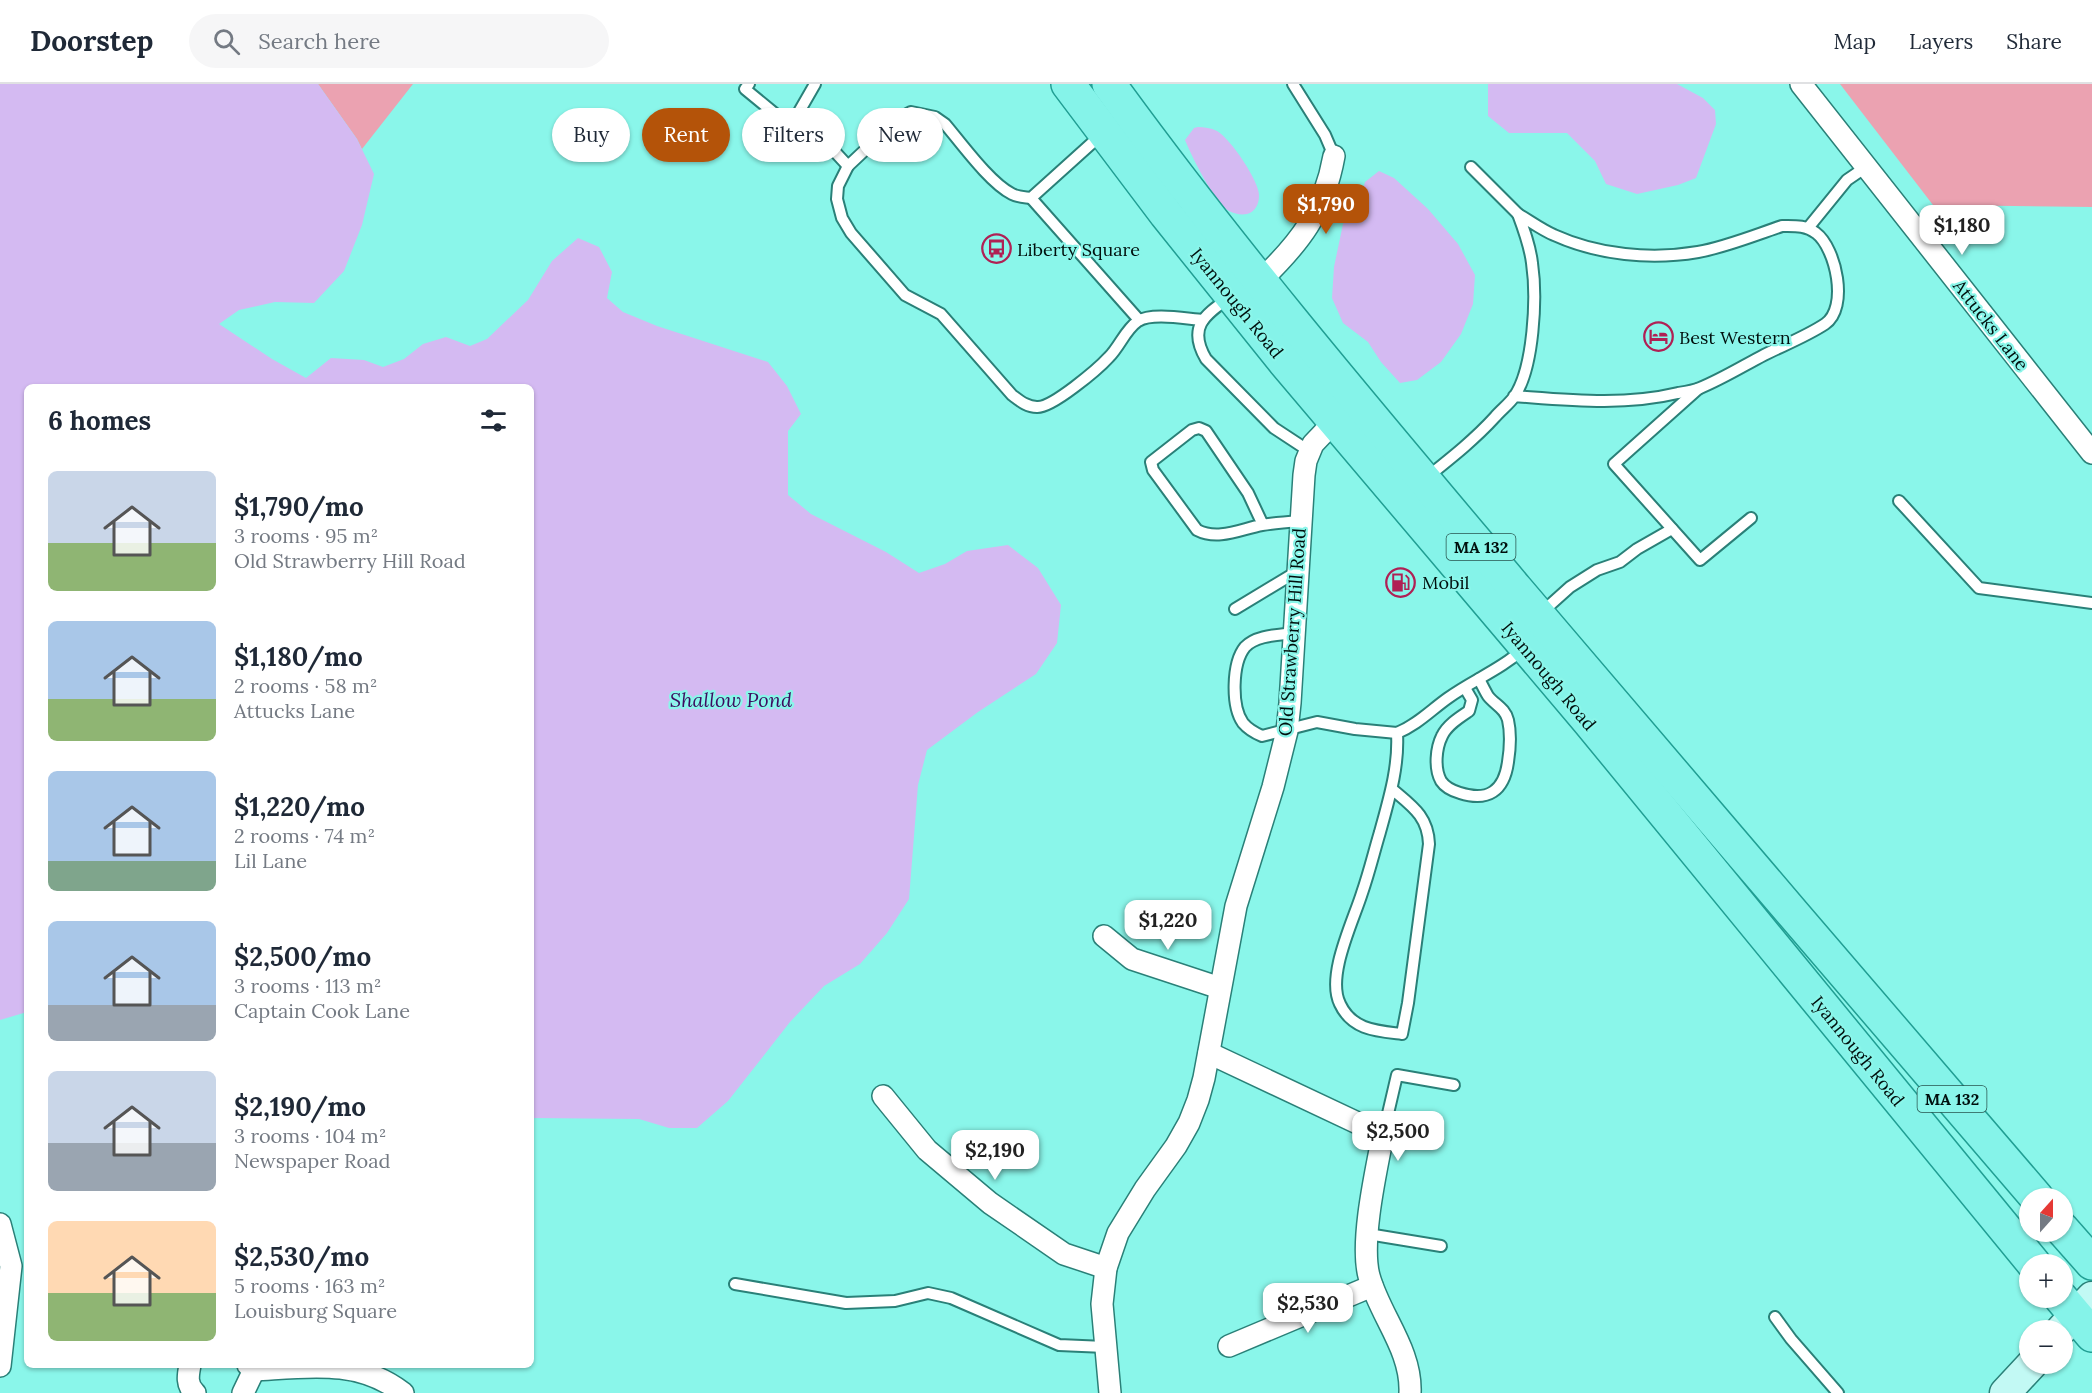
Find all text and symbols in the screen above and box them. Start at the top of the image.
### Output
search box [189,14,609,68]
text: Doorstep [30,23,153,59]
icon: search [210,25,243,58]
text: Search here [258,27,380,55]
text: Map [1833,28,1876,55]
text: Layers [1909,28,1973,55]
text: Share [2006,28,2062,55]
chip: Buy [552,108,630,162]
chip: Rent [642,108,730,162]
chip: Filters [742,108,845,162]
chip: New [857,108,943,162]
pin: $1,790 [1277,184,1375,235]
text: $1,790 [1297,191,1355,216]
pin: $1,180 [1913,205,2011,256]
text: $1,180 [1933,212,1991,237]
bus stop icon: Liberty Square [980,233,1012,265]
place label: Liberty Square [1017,238,1140,261]
street label: Iyannough Road [1185,243,1289,363]
street label: Attucks Lane [1948,274,2034,375]
hotel icon: Best Western [1642,321,1674,353]
place label: Best Western [1679,326,1791,349]
text: 6 homes [48,404,151,437]
icon: filters [477,404,510,437]
text: $1,790/mo [234,490,364,523]
icon: home [96,495,168,567]
text: 3 rooms · 95 m² [234,523,378,548]
street label: Old Strawberry Hill Road [1273,527,1311,737]
road number: MA 132 [1446,534,1516,560]
text: Old Strawberry Hill Road [234,548,466,573]
fuel station icon: Mobil [1385,566,1417,598]
place label: Mobil [1422,571,1469,594]
street label: Iyannough Road [1497,617,1601,735]
text: $1,180/mo [234,640,363,673]
icon: home [96,645,168,717]
text: 2 rooms · 58 m² [234,673,378,698]
water label: Shallow Pond [670,687,793,712]
text: Attucks Lane [234,698,355,723]
text: $1,220/mo [234,790,365,823]
icon: home [96,795,168,867]
text: 2 rooms · 74 m² [234,823,375,848]
text: Lil Lane [234,848,307,873]
pin: $1,220 [1119,900,1217,951]
text: $1,220 [1139,907,1197,932]
text: $2,500/mo [234,940,371,973]
icon: home [96,945,168,1017]
text: 3 rooms · 113 m² [234,973,382,998]
street label: Iyannough Road [1806,991,1910,1111]
text: Captain Cook Lane [234,998,410,1023]
road number: MA 132 [1918,1086,1986,1112]
text: $2,190/mo [234,1090,366,1123]
icon: home [96,1095,168,1167]
pin: $2,500 [1349,1111,1447,1162]
text: $2,500 [1366,1118,1430,1143]
text: 3 rooms · 104 m² [234,1123,386,1148]
pin: $2,190 [946,1130,1044,1181]
text: $2,190 [965,1137,1025,1162]
text: Newspaper Road [234,1148,390,1173]
north arrow [2019,1188,2073,1242]
map controls [2019,1188,2073,1374]
text: $2,530/mo [234,1240,369,1273]
icon: home [96,1245,168,1317]
button: + [2019,1254,2073,1308]
text: 5 rooms · 163 m² [234,1273,386,1298]
pin: $2,530 [1259,1283,1357,1334]
text: $2,530 [1277,1290,1339,1315]
text: Louisburg Square [234,1298,397,1323]
button: − [2019,1320,2073,1374]

